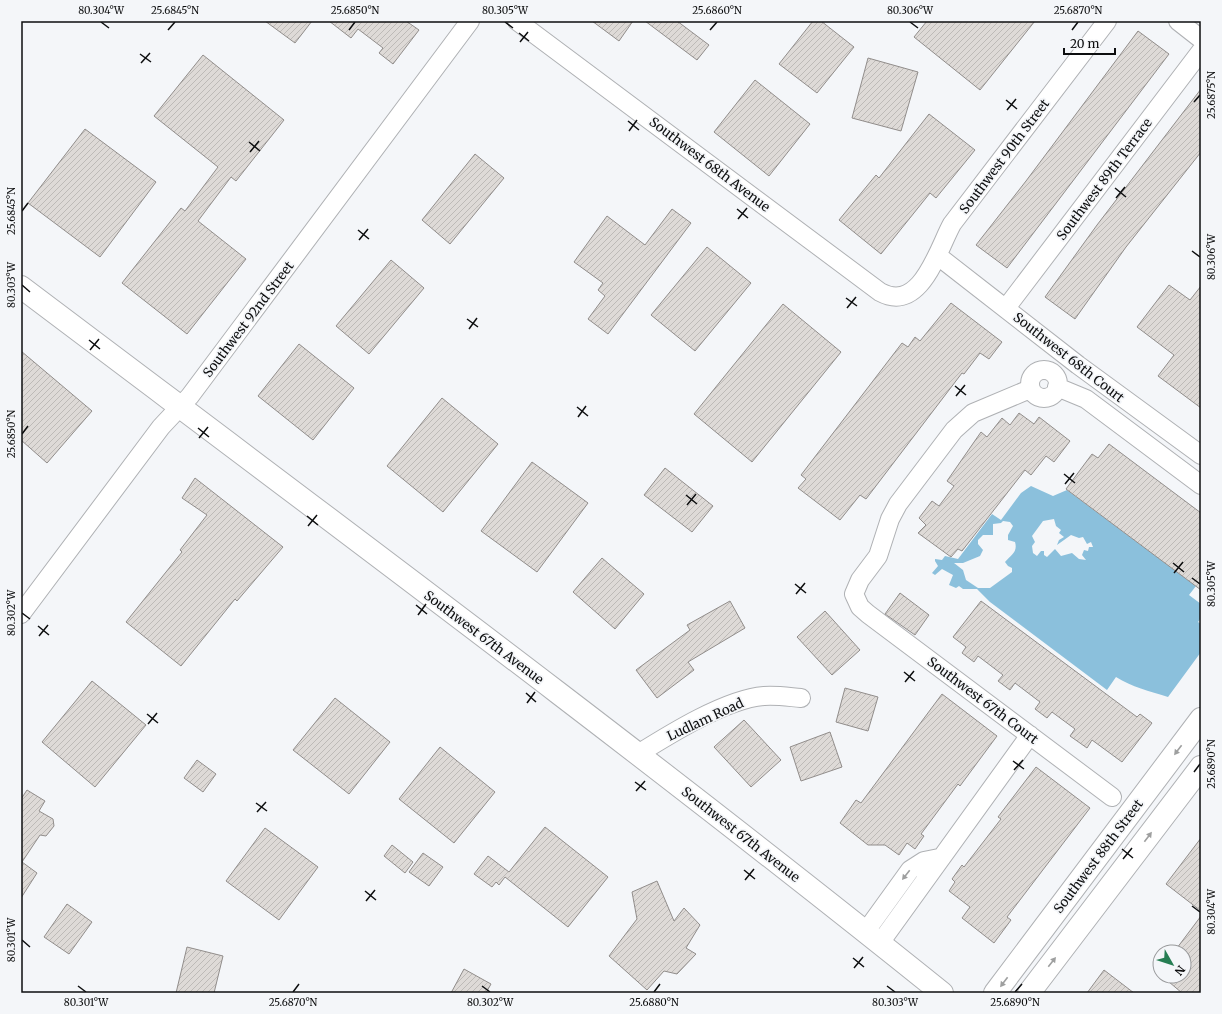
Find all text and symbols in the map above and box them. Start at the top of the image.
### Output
text: 80.304°W [78,4,125,17]
text: 25.6845°N [151,4,199,17]
text: 25.6850°N [331,4,380,17]
text: 80.305°W [482,4,529,17]
text: 25.6860°N [692,4,742,17]
text: 80.306°W [887,4,934,17]
text: 25.6870°N [1054,4,1103,17]
scale bar [1064,30,1115,56]
text: 20 m [1070,36,1099,51]
text: 25.6875°N [1205,71,1218,119]
street label: Southwest 90th Street [956,96,1053,217]
street label: Southwest 68th Avenue [646,113,774,216]
street label: Southwest 89th Terrace [1053,115,1156,244]
text: 25.6845°N [5,187,18,235]
text: 80.306°W [1205,233,1218,280]
street label: Southwest 92nd Street [199,258,298,381]
text: 80.303°W [5,261,18,308]
street label: Southwest 68th Court [1010,309,1128,406]
text: 25.6850°N [5,409,18,458]
text: 80.305°W [1205,560,1218,607]
street label: Southwest 67th Avenue [420,587,547,688]
text: 80.302°W [5,589,18,636]
street label: Southwest 67th Court [924,653,1042,748]
street label: Ludlam Road [664,694,746,745]
text: 25.6890°N [1205,739,1218,789]
one-way arrow [1174,745,1182,756]
street label: Southwest 67th Avenue [678,783,803,886]
street label: Southwest 88th Street [1050,796,1147,917]
one-way arrow [1144,831,1153,842]
one-way arrow [902,870,910,881]
text: 80.304°W [1205,888,1218,935]
text: 80.301°W [5,917,18,962]
north arrow [1152,944,1192,984]
one-way arrow [1048,957,1057,968]
text: N [1171,963,1188,978]
one-way arrow [1000,977,1008,987]
text: 80.301°W [64,996,109,1009]
text: 25.6870°N [269,996,318,1009]
text: 80.302°W [467,996,514,1009]
text: 25.6880°N [629,996,679,1009]
text: 80.303°W [872,996,919,1009]
text: 25.6890°N [990,996,1040,1009]

